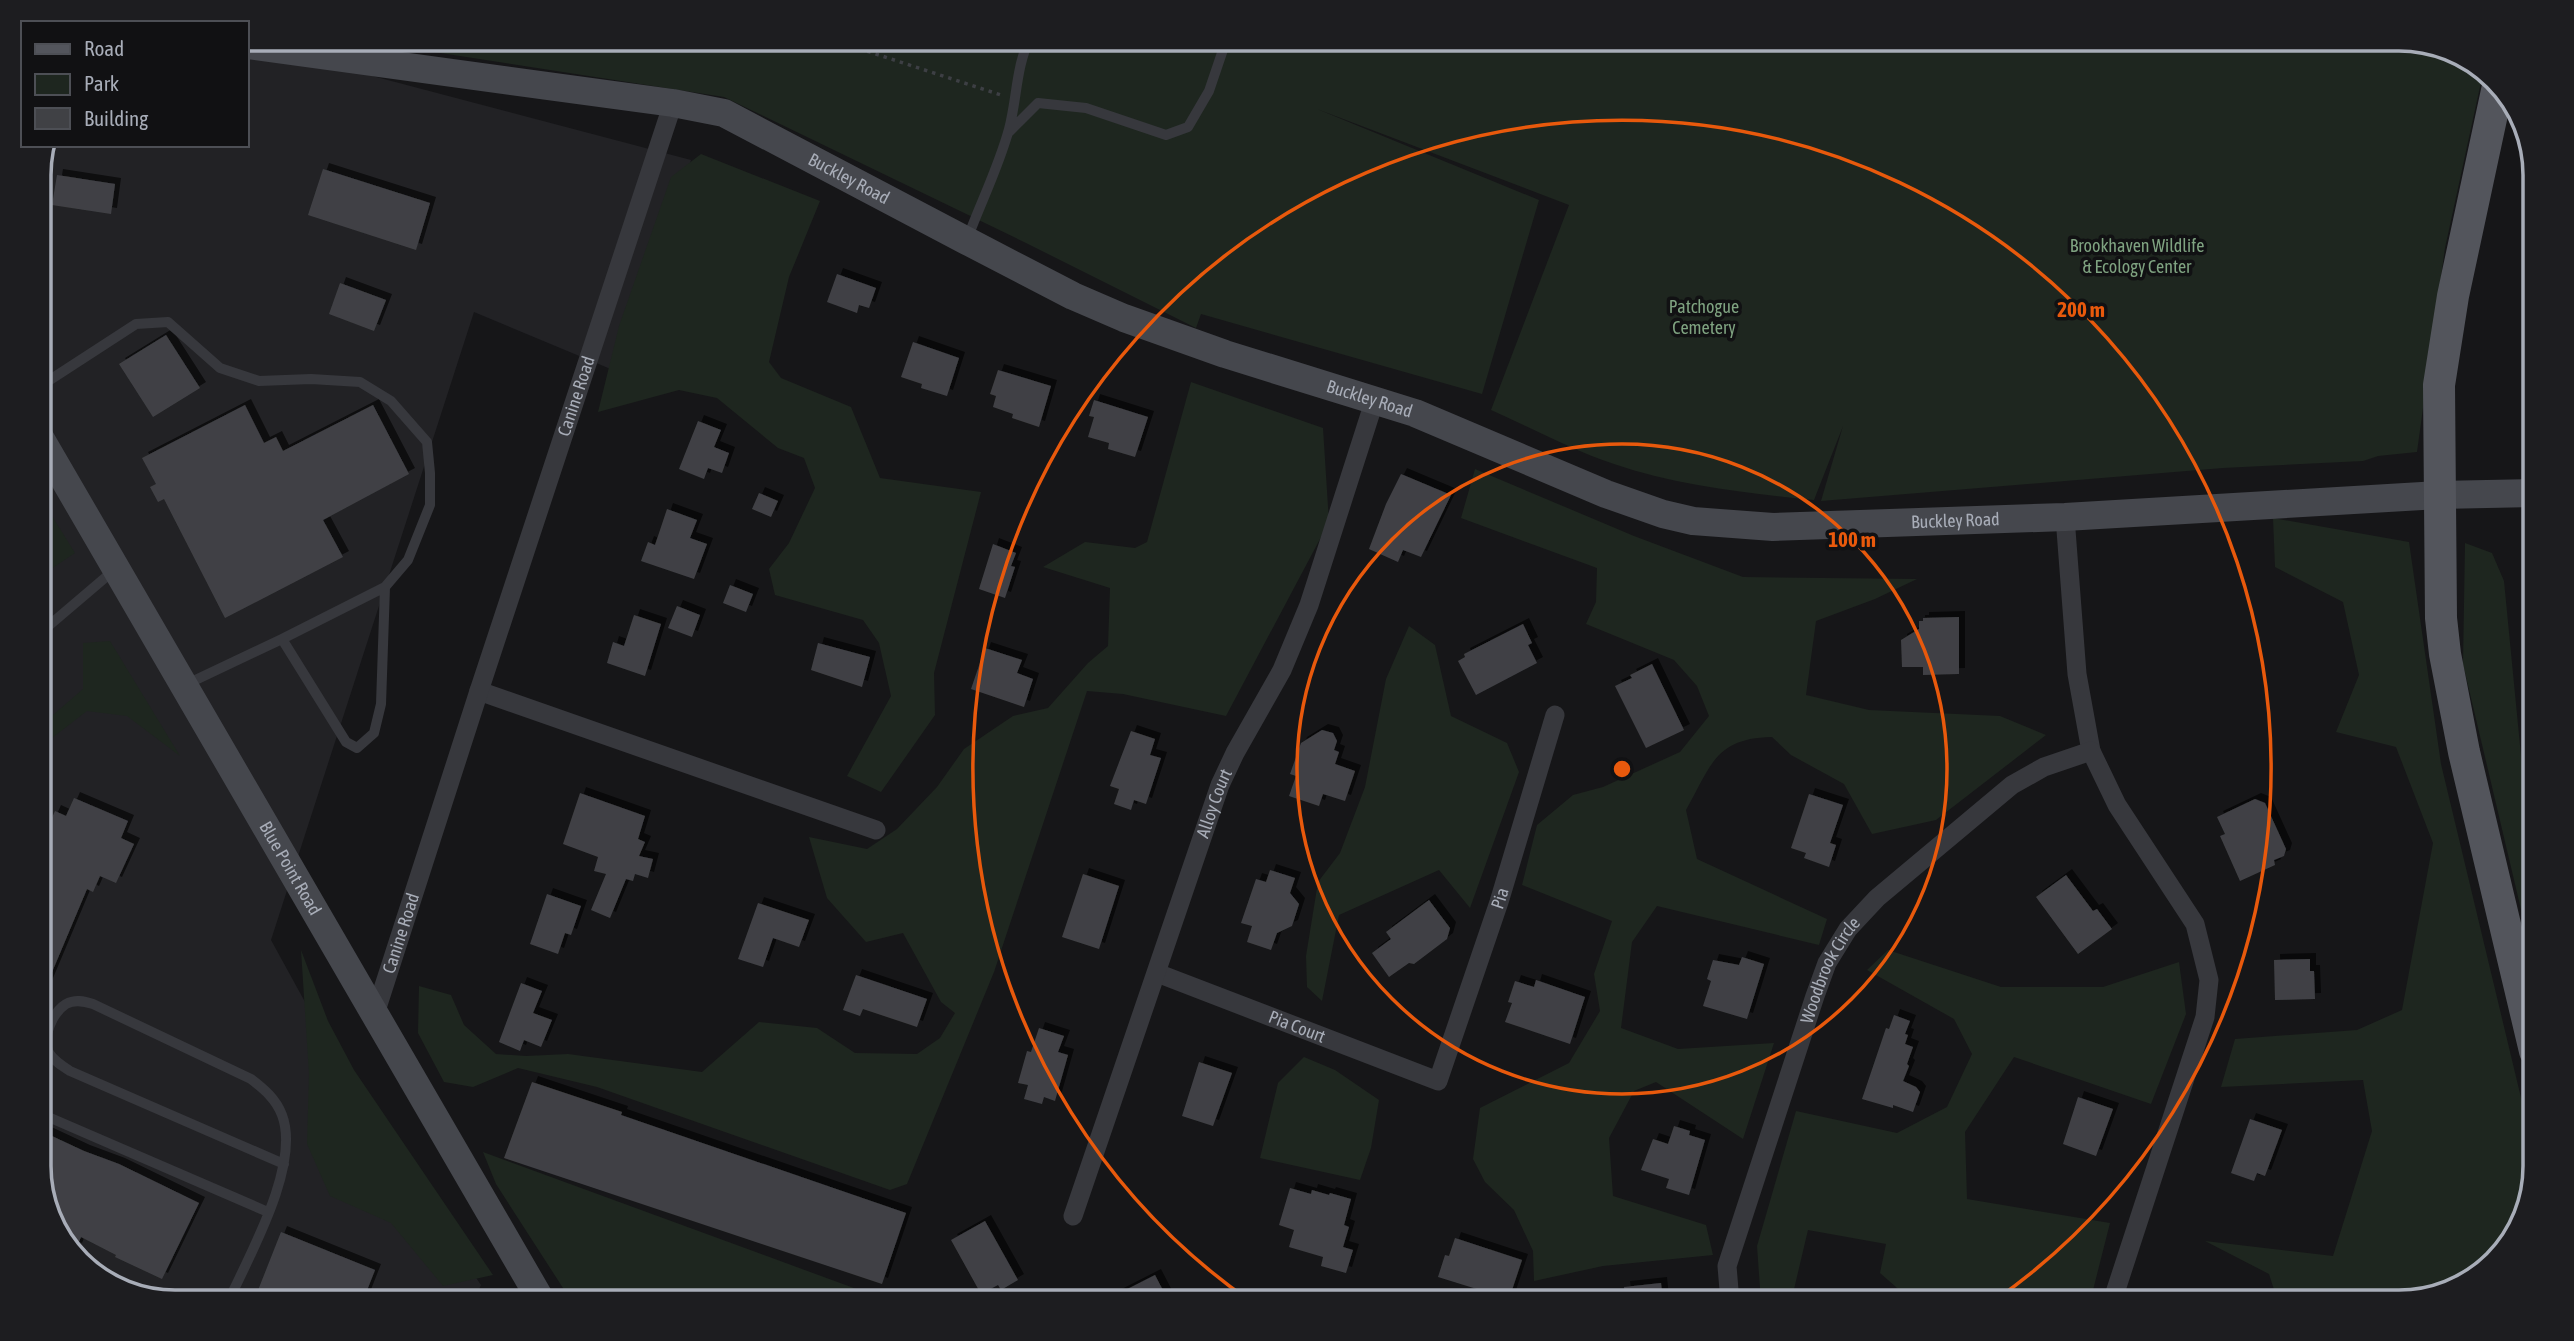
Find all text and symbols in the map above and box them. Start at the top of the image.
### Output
legend [21,21,248,147]
text: Road [84,36,124,60]
text: Park [84,71,119,95]
text: Building [84,106,148,130]
street label: Buckley Road [805,148,893,208]
park label: Brookhaven Wildlife & Ecology Center [2070,235,2204,277]
park label: Patchogue Cemetery [1669,296,1739,338]
text: 200 m [2057,297,2105,321]
street label: Canine Road [553,353,599,439]
street label: Buckley Road [1324,375,1415,422]
street label: Buckley Road [1911,508,2000,532]
text: 100 m [1828,527,1876,551]
centre of rings [1610,757,1634,781]
street label: Alloy Court [1192,765,1236,841]
street label: Blue Point Road [255,818,326,919]
street label: Pia [1486,885,1513,912]
street label: Canine Road [378,890,423,976]
street label: Woodbrook Circle [1796,912,1864,1026]
street label: Pia Court [1266,1006,1329,1047]

